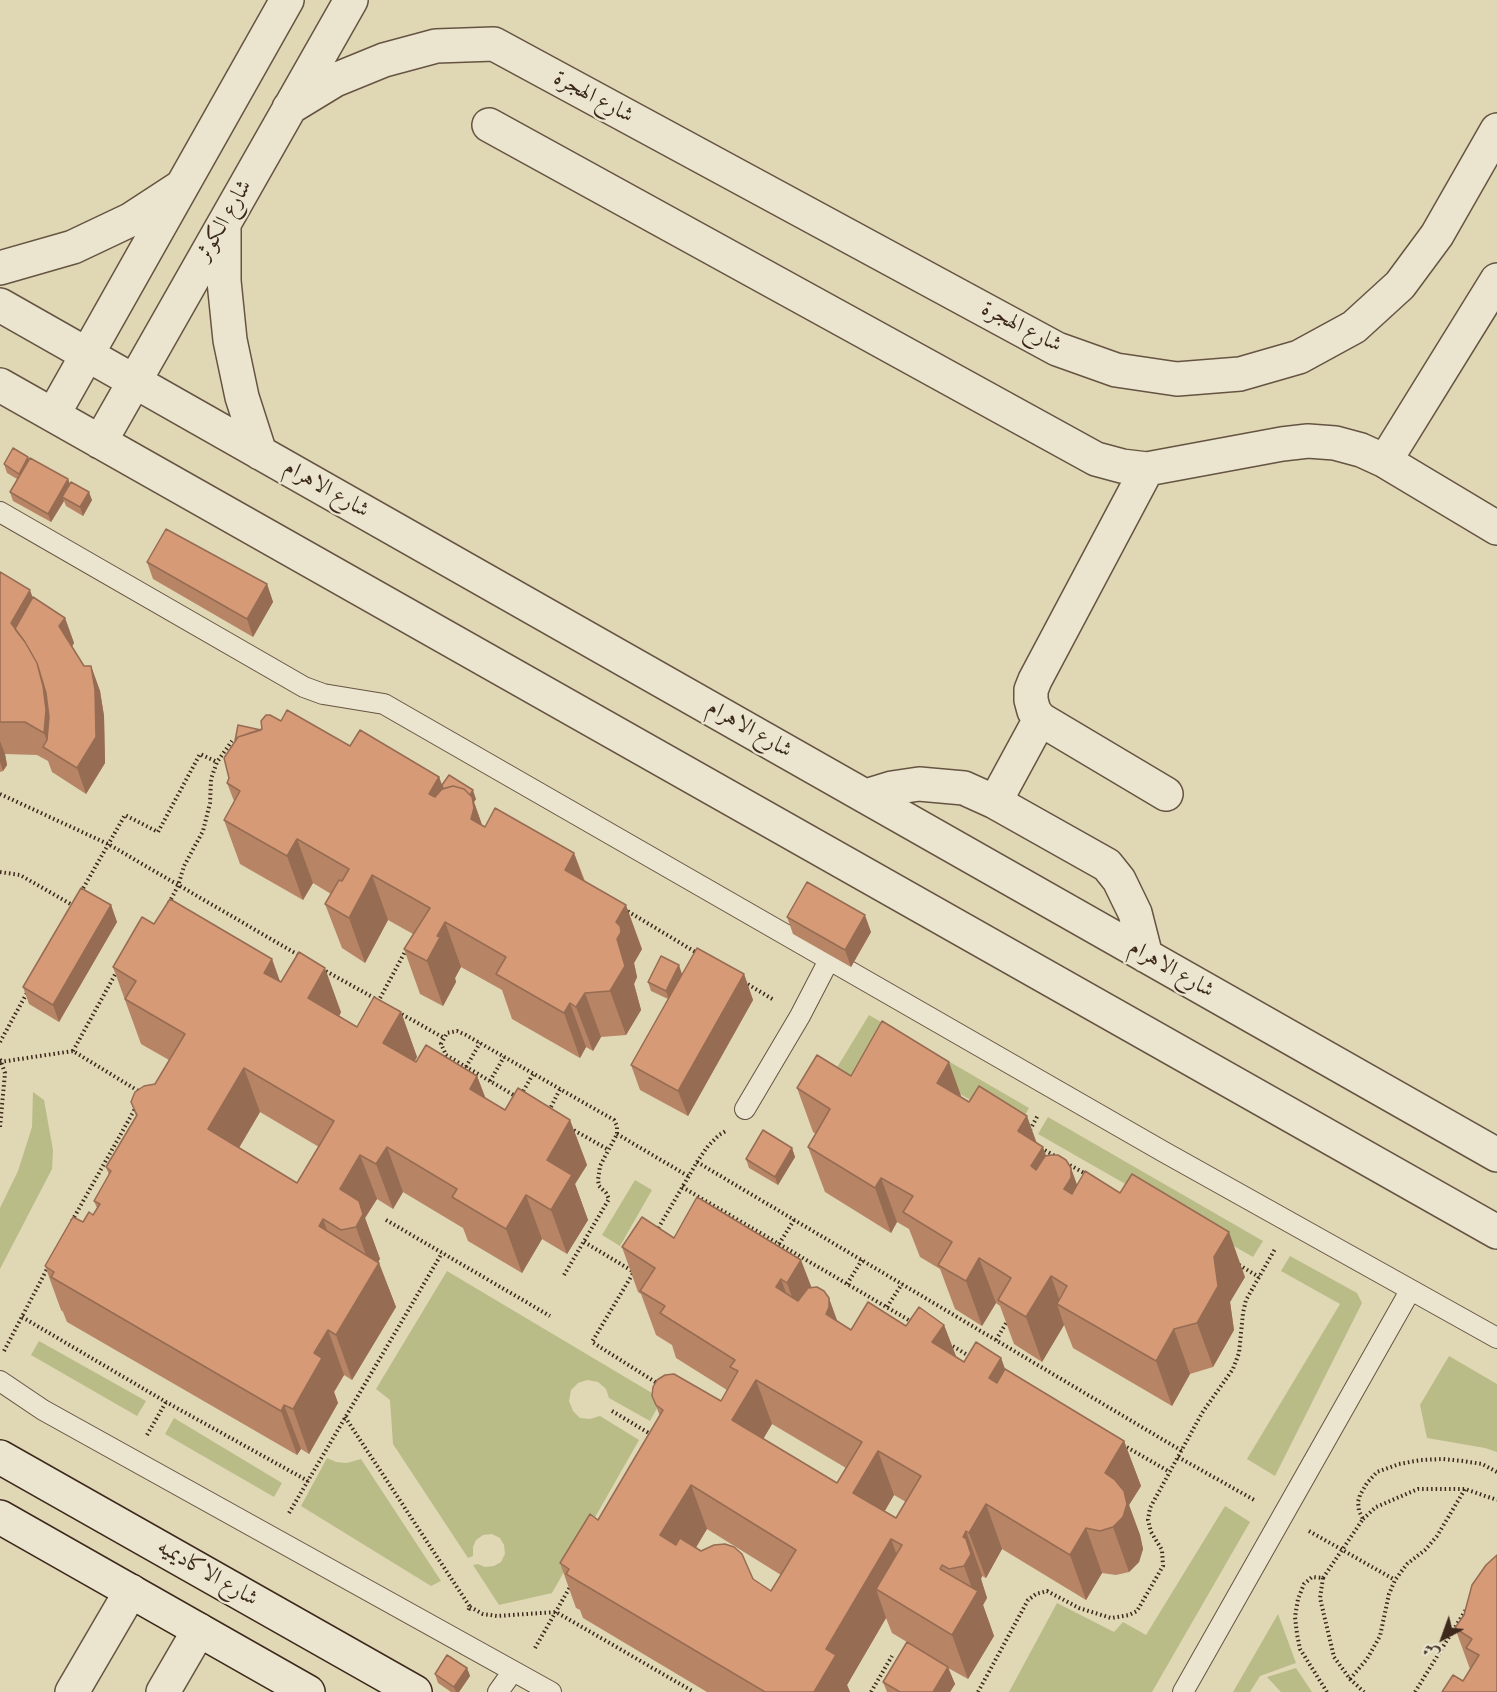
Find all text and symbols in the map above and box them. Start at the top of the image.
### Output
street label: شارع الهجرة [548,66,638,130]
street label: شارع الكوثر [191,176,259,266]
street label: شارع الهجرة [976,297,1066,359]
street label: شارع الاهرام [279,455,373,525]
street label: شارع الاهرام [702,695,796,765]
street label: شارع الاهرام [1124,935,1218,1005]
street label: شارع الاكاديميه [152,1535,262,1613]
north arrow [1413,1608,1473,1668]
text: ش [1419,1639,1444,1664]

